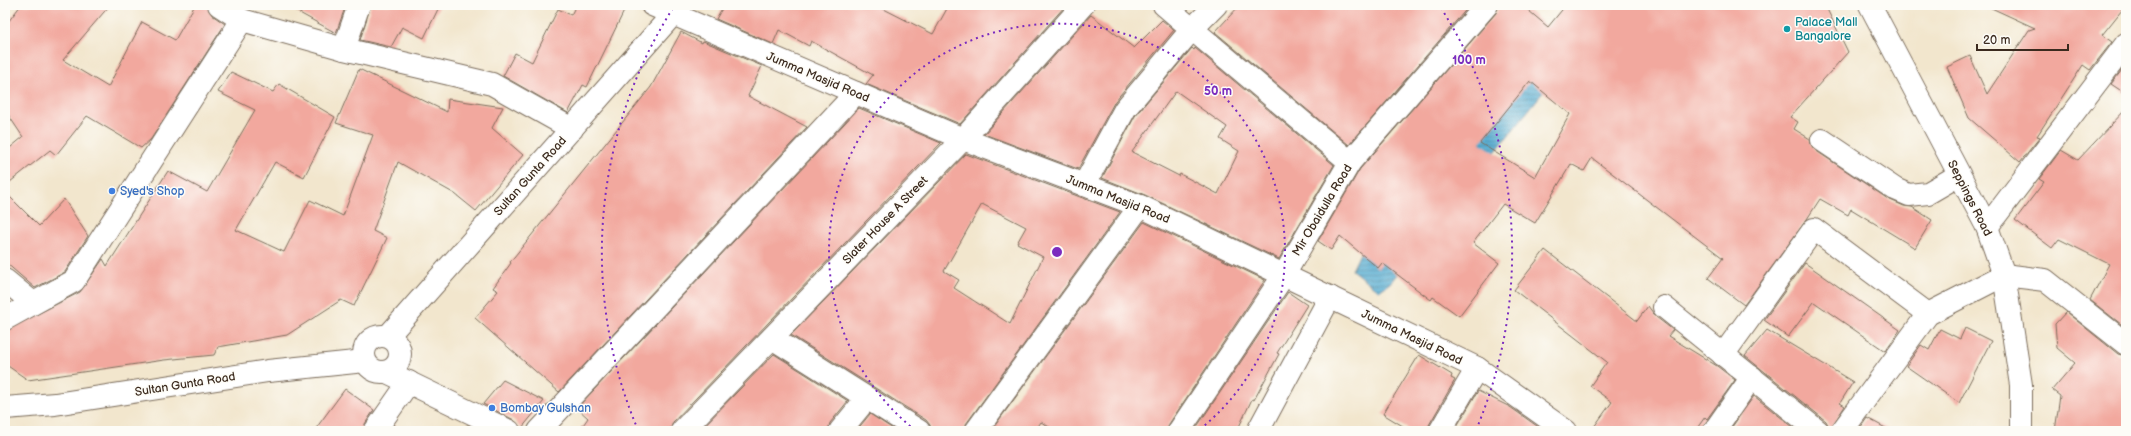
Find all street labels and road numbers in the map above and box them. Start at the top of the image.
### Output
street label: Jumma Masjid Road [764,49,872,106]
street label: Sultan Gunta Road [491,133,570,219]
street label: Seppings Road [1944,158,1995,239]
street label: Mir Obaidulla Road [1289,162,1356,259]
street label: Jumma Masjid Road [1064,172,1172,227]
street label: Slater House A Street [840,173,931,267]
street label: Jumma Masjid Road [1359,306,1465,369]
street label: Sultan Gunta Road [134,369,237,400]

